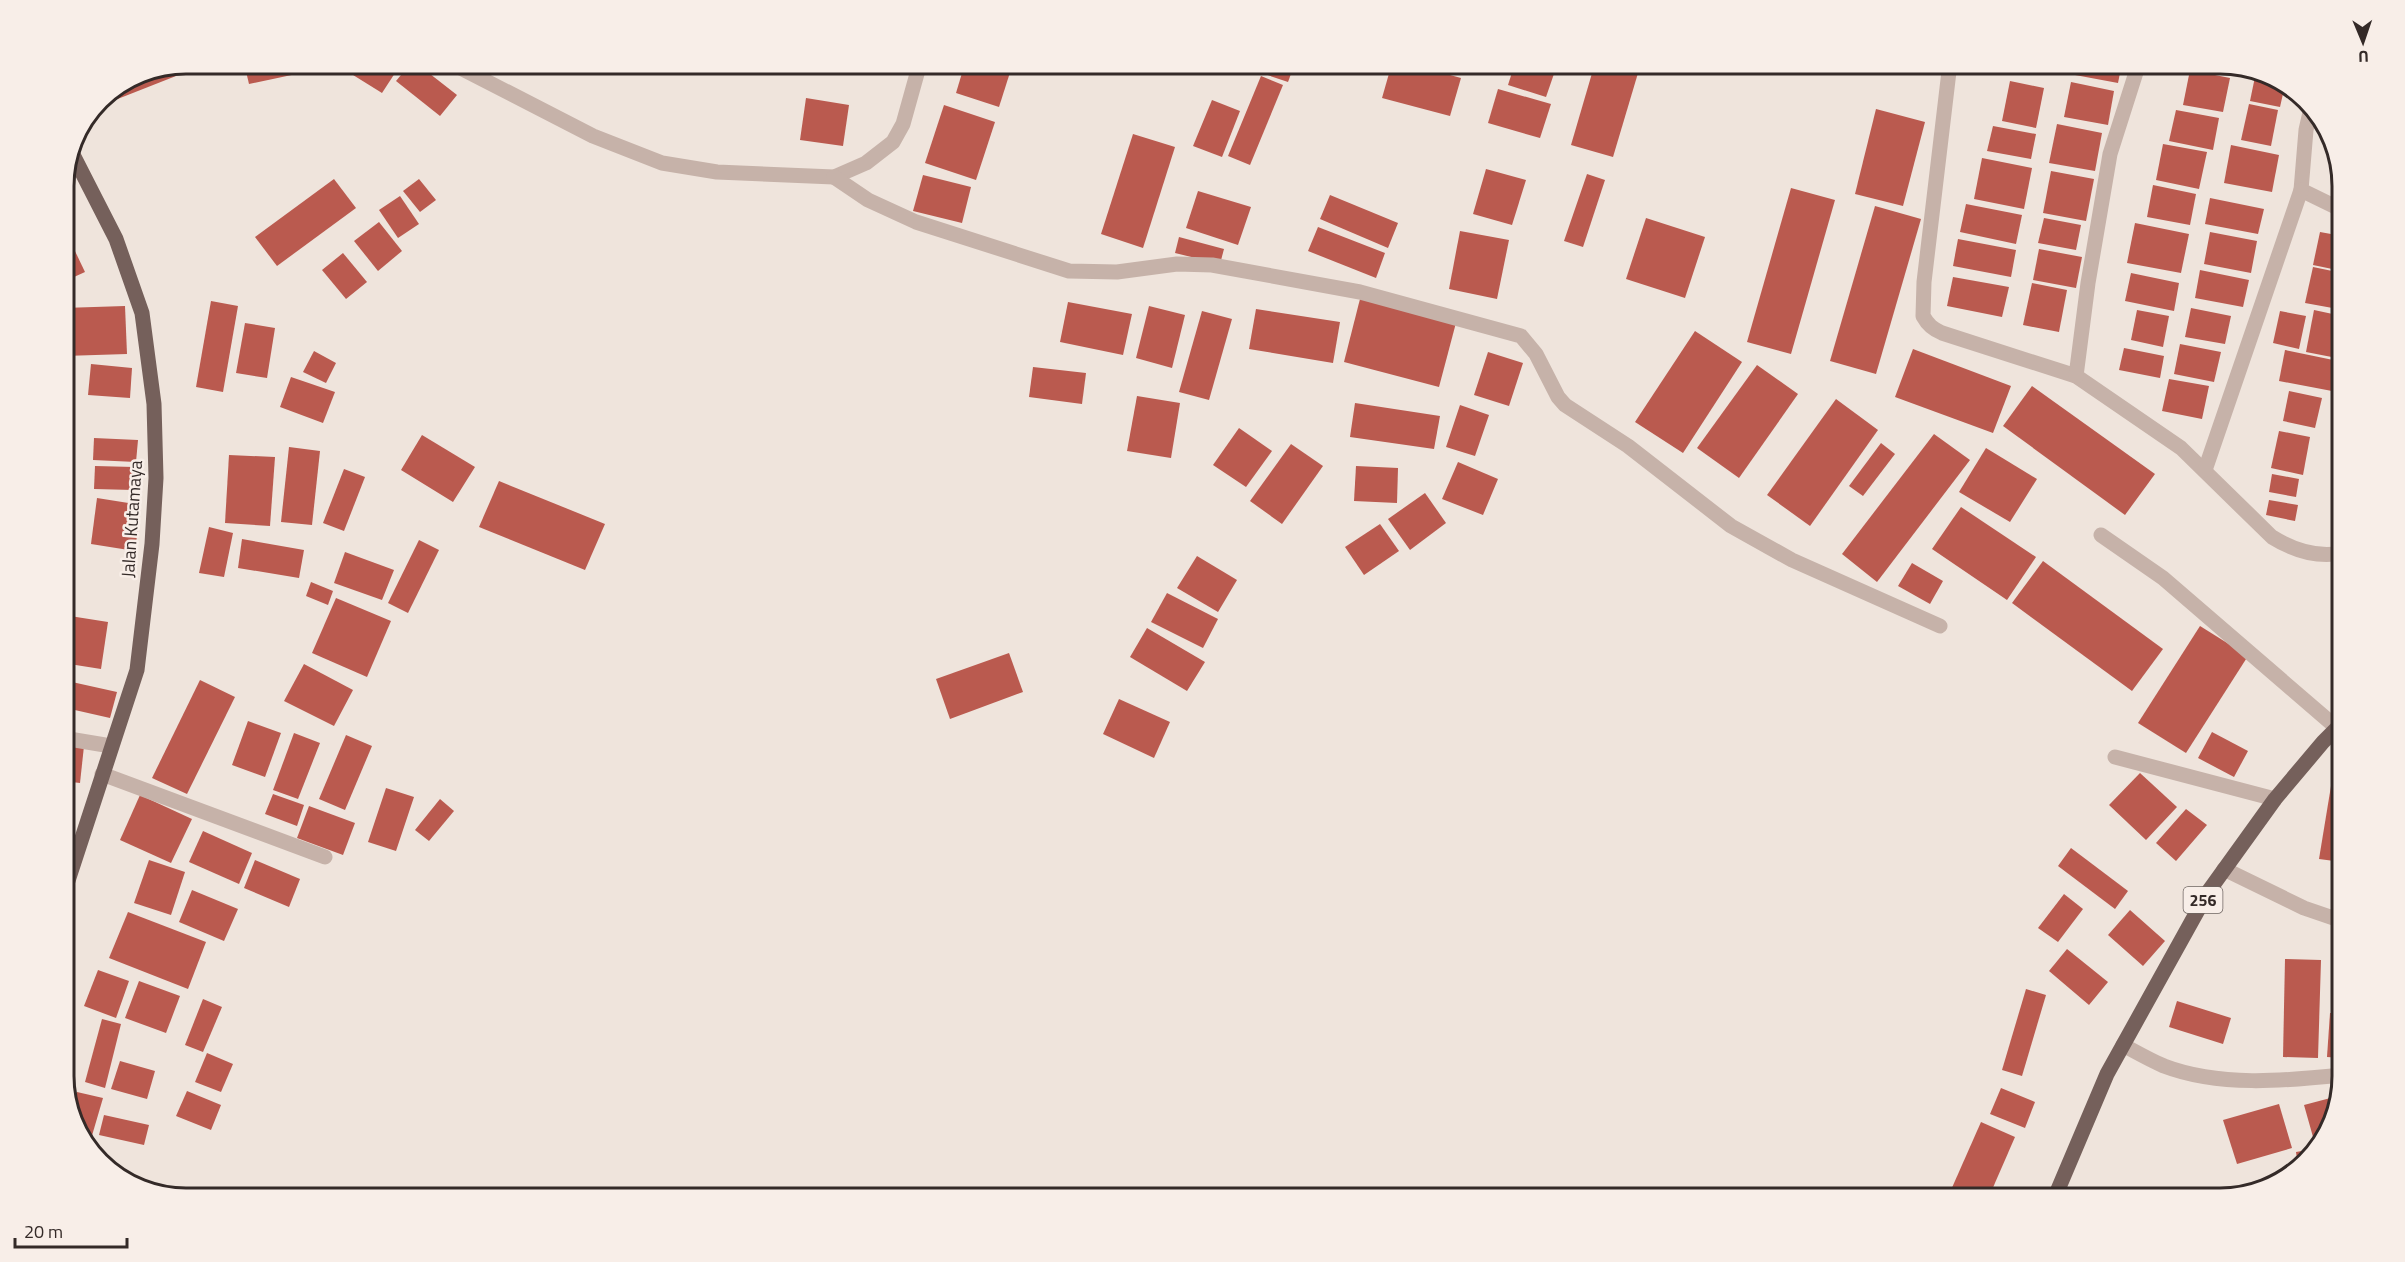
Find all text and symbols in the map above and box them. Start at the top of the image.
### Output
north arrow [2333,12,2393,72]
text: U [2358,45,2369,69]
street label: Jalan Kutamaya [114,459,149,578]
road number: 256 [2184,887,2222,913]
scale bar [15,1211,128,1249]
text: 20 m [24,1218,63,1245]

